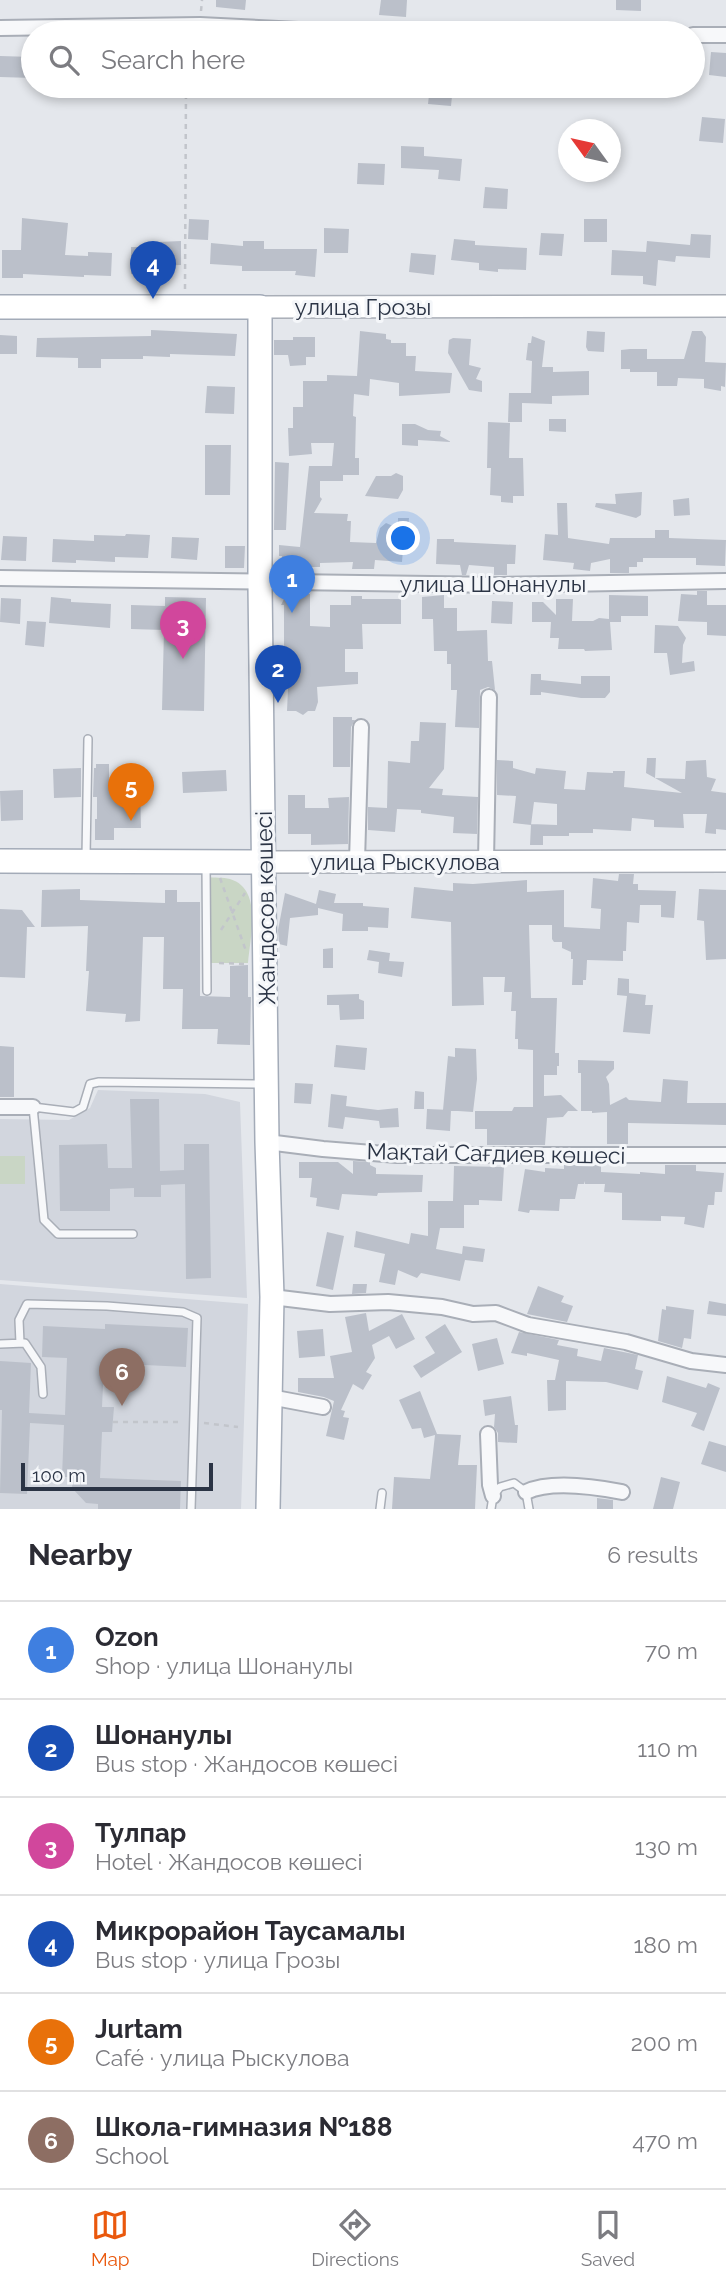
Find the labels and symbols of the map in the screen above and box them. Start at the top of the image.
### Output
north arrow [558,119,621,182]
pin: 4 [130,241,176,299]
street label: улица Грозы [295,293,431,320]
your location [386,521,420,555]
pin: 1 [269,555,315,613]
street label: улица Шонанулы [400,570,586,597]
pin: 3 [160,601,206,659]
pin: 2 [255,645,301,703]
pin: 5 [108,763,154,821]
street label: Жандосов көшесі [250,811,280,1005]
street label: улица Рыскулова [310,848,500,875]
street label: Мақтай Сағдиев көшесі [366,1137,626,1169]
pin: 6 [99,1348,145,1406]
scale bar [21,1460,214,1492]

